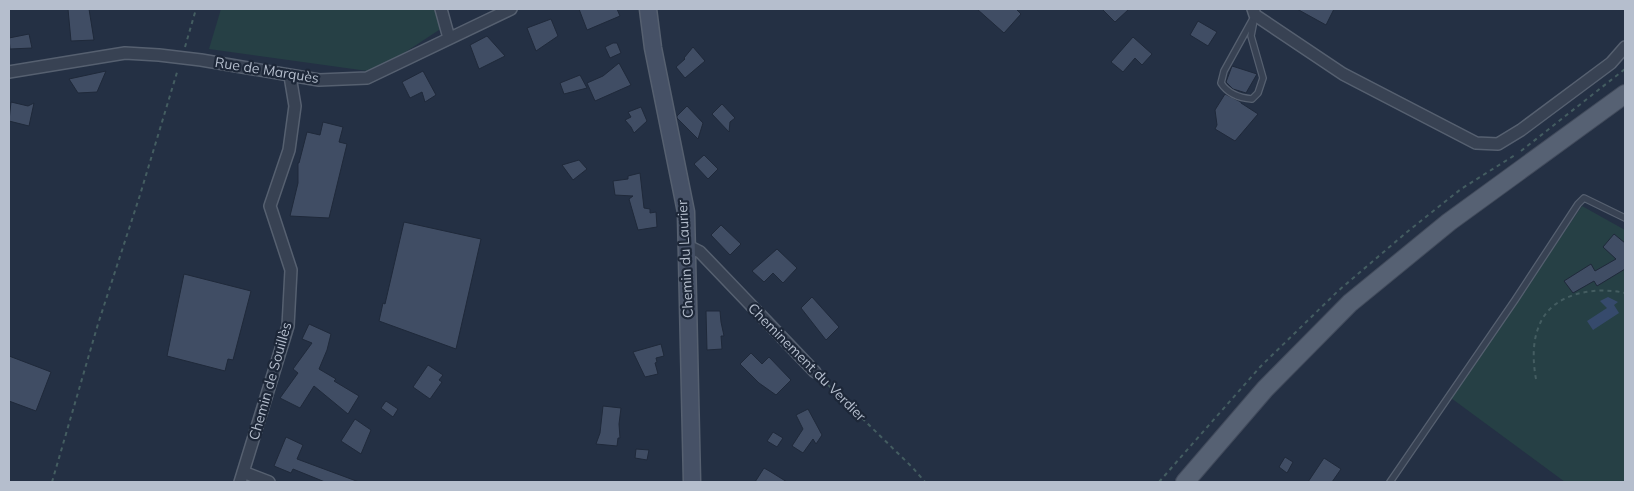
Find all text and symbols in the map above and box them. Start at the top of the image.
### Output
street label: Rue de Marquès [214,53,320,87]
street label: Chemin du Laurier [673,199,697,319]
street label: Cheminement du Verdier [744,299,870,425]
street label: Chemin de Souillès [245,320,295,442]

